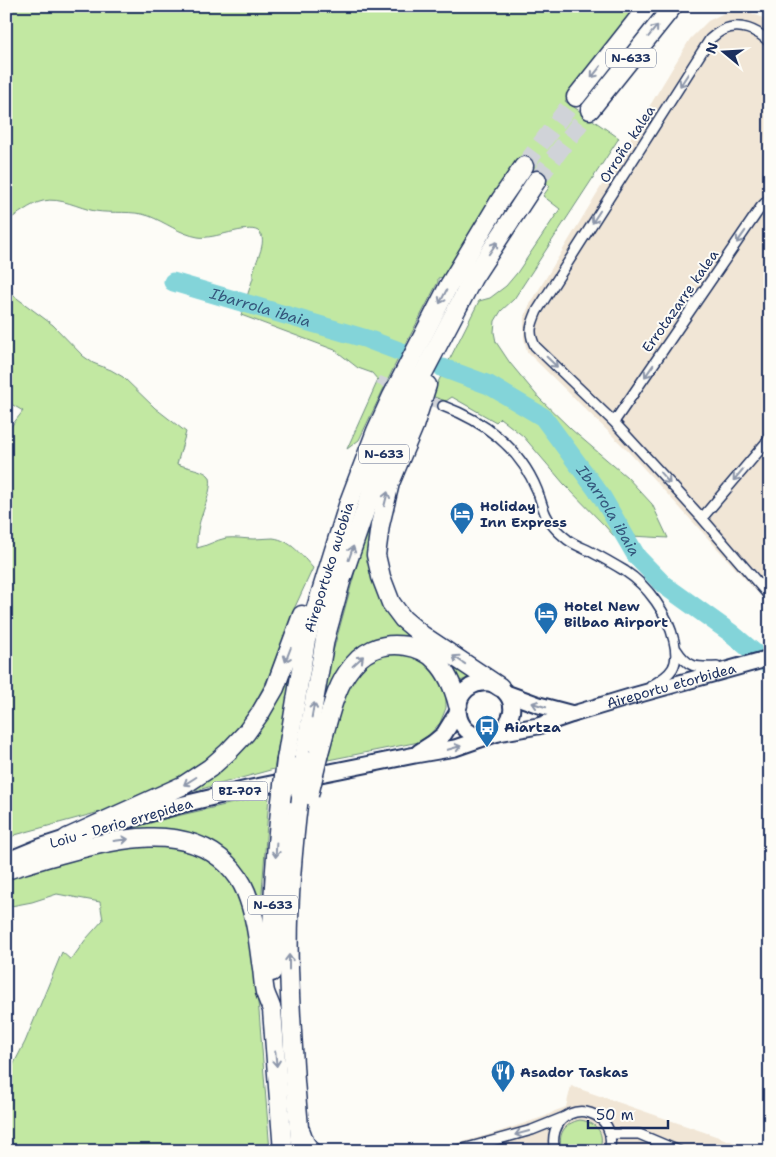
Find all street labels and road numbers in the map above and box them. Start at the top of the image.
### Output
road number: N-633 [606,48,656,68]
street label: Orroño kalea [595,101,659,186]
street label: Errotazarre kalea [638,246,722,356]
road number: N-633 [359,444,409,464]
street label: Aireportuko autobia [300,499,358,634]
street label: Aireportu etorbidea [604,659,738,712]
road number: BI-707 [212,781,268,800]
street label: Loiu - Derio errepidea [47,794,195,852]
road number: N-633 [248,896,298,914]

